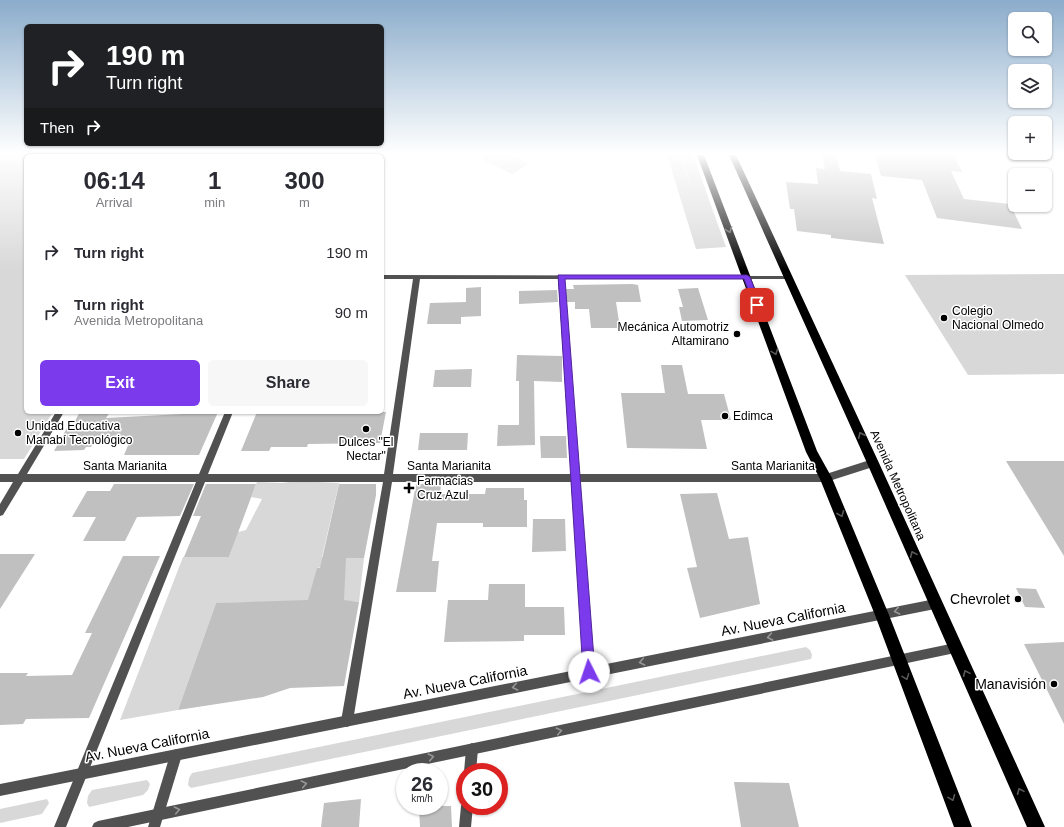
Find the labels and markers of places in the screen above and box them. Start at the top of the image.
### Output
pin [740,288,774,322]
place label: Colegio Nacional Olmedo [952,304,1044,332]
marker: Colegio Nacional Olmedo [939,313,949,323]
place label: Mecánica Automotriz Altamirano [618,320,729,348]
marker: Mecánica Automotriz Altamirano [732,329,742,339]
place label: Edimca [733,409,773,423]
marker: Edimca [720,411,730,421]
place label: Unidad Educativa Manabí Tecnológico [26,419,133,447]
marker: Dulces "El Nectar" [361,424,371,434]
marker: Unidad Educativa Manabí Tecnológico [13,428,23,438]
place label: Dulces "El Nectar" [339,435,393,463]
place label: Farmacias Cruz Azul [417,474,473,502]
marker: Farmacias Cruz Azul [404,483,414,493]
place label: Chevrolet [950,591,1010,607]
marker: Chevrolet [1013,594,1023,604]
place label: Manavisión [975,676,1046,692]
marker: Manavisión [1049,679,1059,689]

